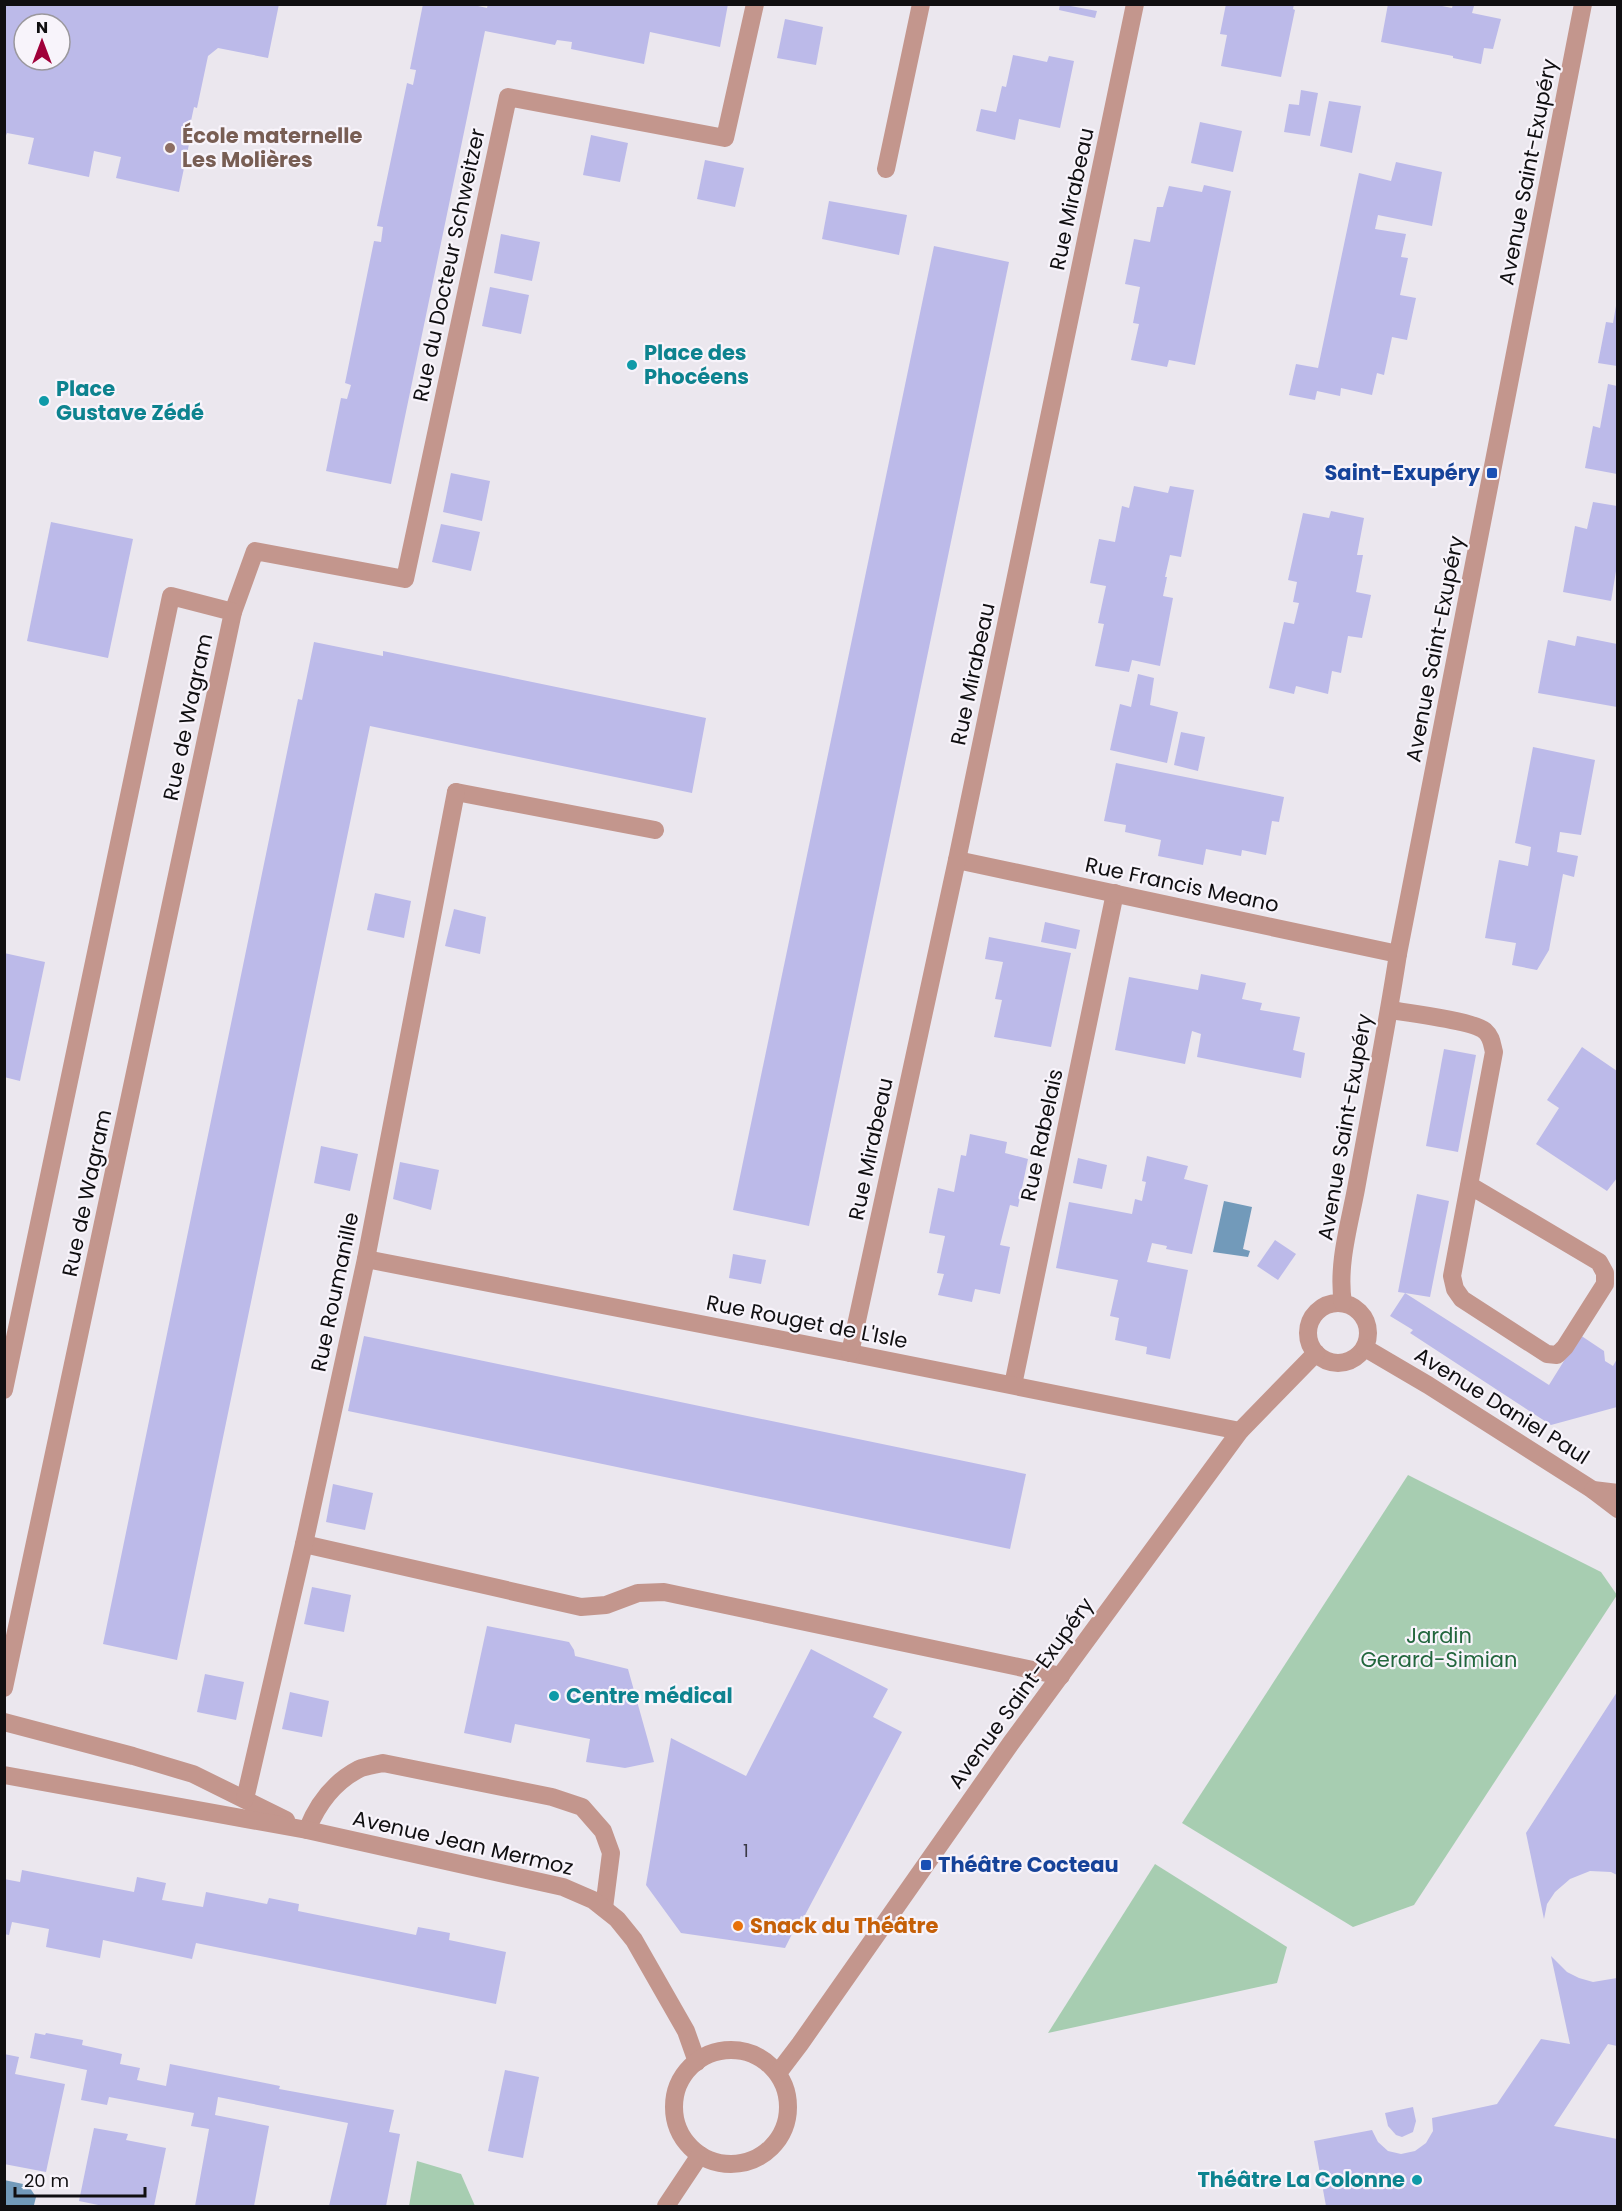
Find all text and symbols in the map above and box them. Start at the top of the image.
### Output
north arrow [12,12,72,72]
text: N [36,16,48,39]
street label: Avenue Saint-Exupéry [1491,56,1564,288]
place label: École maternelle Les Molières [182,121,362,174]
street label: Rue du Docteur Schweitzer [405,125,492,404]
street label: Rue Mirabeau [1042,125,1101,273]
marker: École maternelle Les Molières [163,141,177,155]
place label: Place des Phocéens [644,338,749,391]
marker: Place des Phocéens [625,358,639,372]
place label: Place Gustave Zédé [56,374,204,427]
marker: Place Gustave Zédé [37,394,51,408]
place label: Saint-Exupéry [1324,458,1481,487]
marker: Saint-Exupéry [1485,466,1499,480]
street label: Avenue Saint-Exupéry [1398,533,1471,765]
street label: Rue Mirabeau [943,600,1002,748]
street label: Rue de Wagram [156,631,219,803]
street label: Rue Francis Meano [1082,850,1282,919]
street label: Avenue Saint-Exupéry [1310,1011,1379,1243]
street label: Rue Rabelais [1013,1066,1070,1204]
street label: Rue Mirabeau [841,1075,900,1223]
street label: Rue de Wagram [55,1107,118,1279]
street label: Rue Roumanille [303,1210,366,1374]
street label: Rue Rouget de L'Isle [704,1288,910,1355]
street label: Avenue Daniel Paul [1409,1340,1595,1471]
street label: Avenue Saint-Exupéry [941,1591,1100,1794]
park label: Jardin Gerard-Simian [1361,1621,1517,1674]
place label: Centre médical [566,1681,733,1710]
marker: Centre médical [547,1689,561,1703]
street label: Avenue Jean Mermoz [350,1803,576,1882]
house number: 1 [743,1838,749,1863]
place label: Théâtre Cocteau [938,1850,1119,1879]
marker: Théâtre Cocteau [919,1858,933,1872]
place label: Snack du Théâtre [750,1911,939,1940]
marker: Snack du Théâtre [731,1919,745,1933]
scale bar [15,2160,146,2198]
place label: Théâtre La Colonne [1197,2165,1405,2194]
text: 20 m [24,2168,69,2193]
marker: Théâtre La Colonne [1410,2173,1424,2187]

